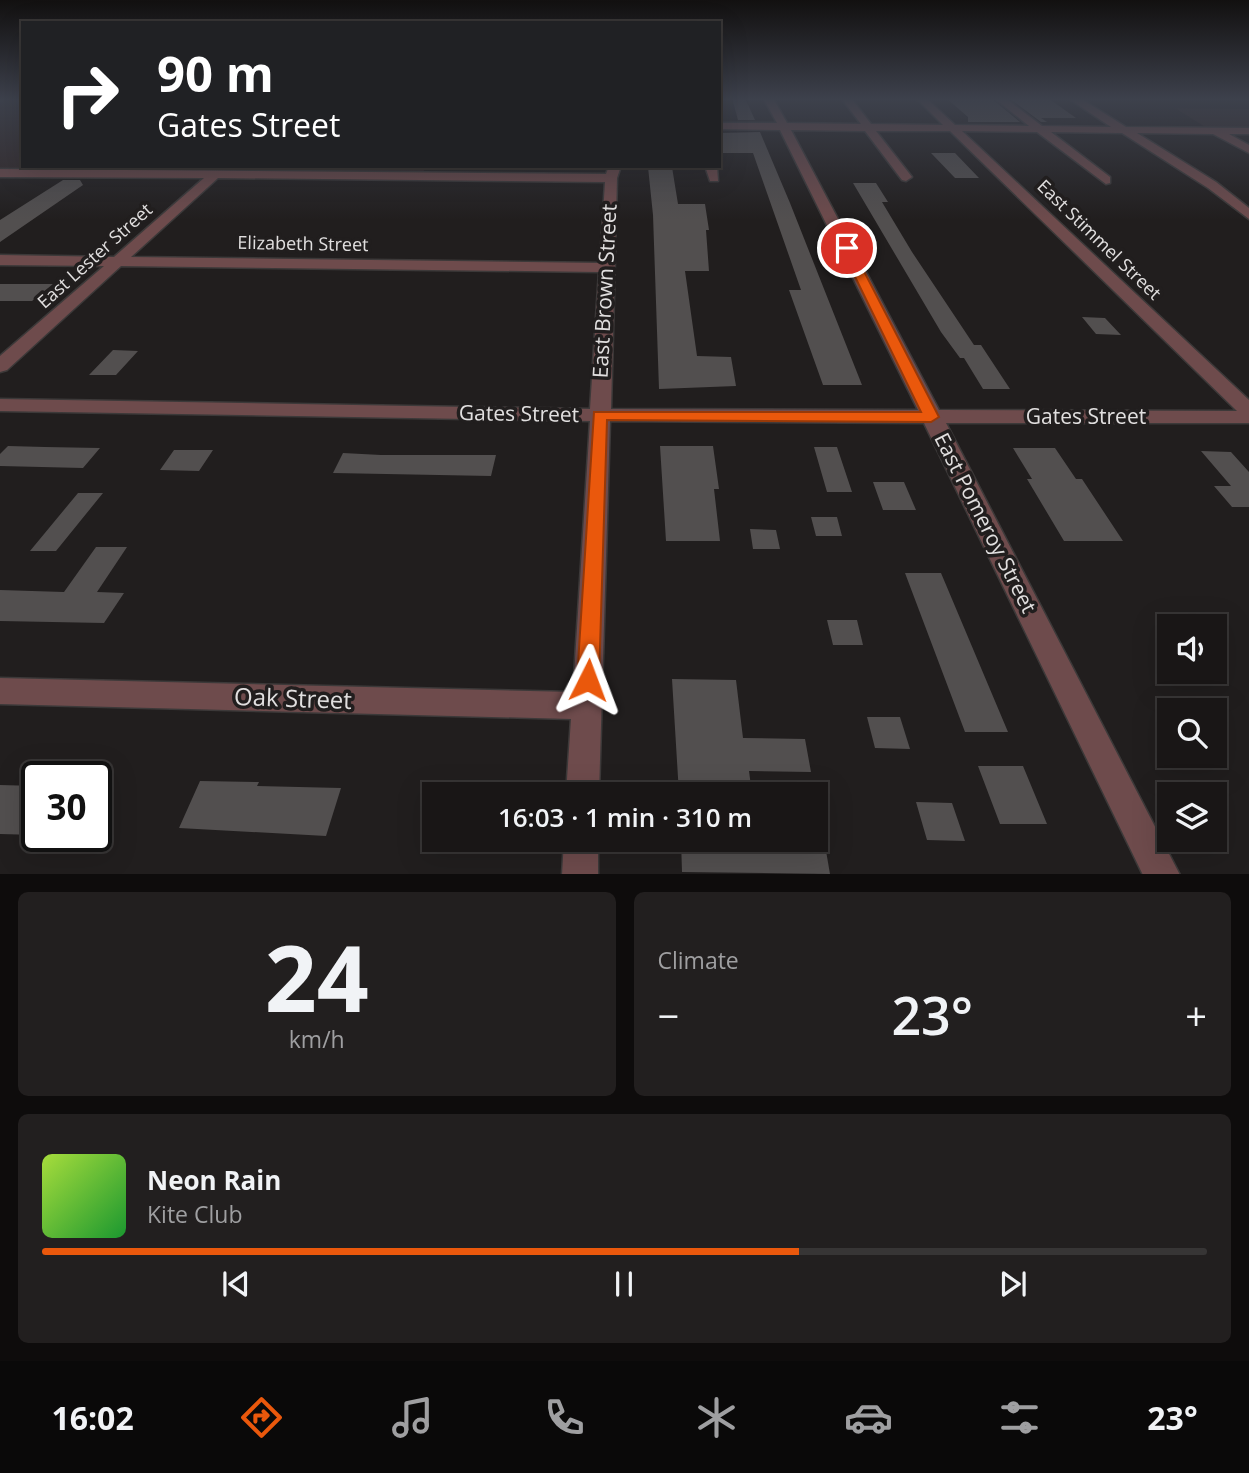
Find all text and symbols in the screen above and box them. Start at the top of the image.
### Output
text: 90 m [157,40,274,106]
icon: right [42,49,133,140]
text: Gates Street [157,103,340,146]
street label: East Stimmel Street [1033,174,1167,305]
street label: East Lester Street [32,197,157,313]
street label: East Brown Street [585,203,623,379]
pin [817,218,877,278]
icon: arrive [828,229,866,267]
street label: Elizabeth Street [237,230,369,256]
street label: Gates Street [459,398,579,428]
street label: Gates Street [1026,402,1146,430]
street label: East Pomeroy Street [928,428,1043,617]
map controls [1157,614,1227,852]
button: sound [1157,614,1227,684]
position arrow [551,643,625,717]
street label: Oak Street [234,679,353,716]
button: search [1157,698,1227,768]
speed limit sign: 30 [21,761,112,852]
button: layers [1157,782,1227,852]
text: 16:03 · 1 min · 310 m [498,799,752,835]
text: 24 [265,915,369,1039]
text: Climate [658,944,739,976]
text: 23° [891,979,973,1050]
text: − [658,989,679,1041]
text: + [1185,989,1207,1041]
text: km/h [289,1023,345,1055]
text: Neon Rain [147,1162,281,1198]
text: Kite Club [147,1198,242,1230]
icon: previous [217,1265,255,1303]
icon: pause [605,1265,643,1303]
icon: next [994,1265,1032,1303]
icon: directions [237,1393,286,1442]
icon: music [388,1393,437,1442]
icon: phone [540,1393,589,1442]
icon: climate [692,1393,741,1442]
icon: car [844,1393,893,1442]
icon: filters [995,1393,1044,1442]
text: 16:02 [51,1396,134,1439]
text: 23° [1147,1396,1198,1439]

